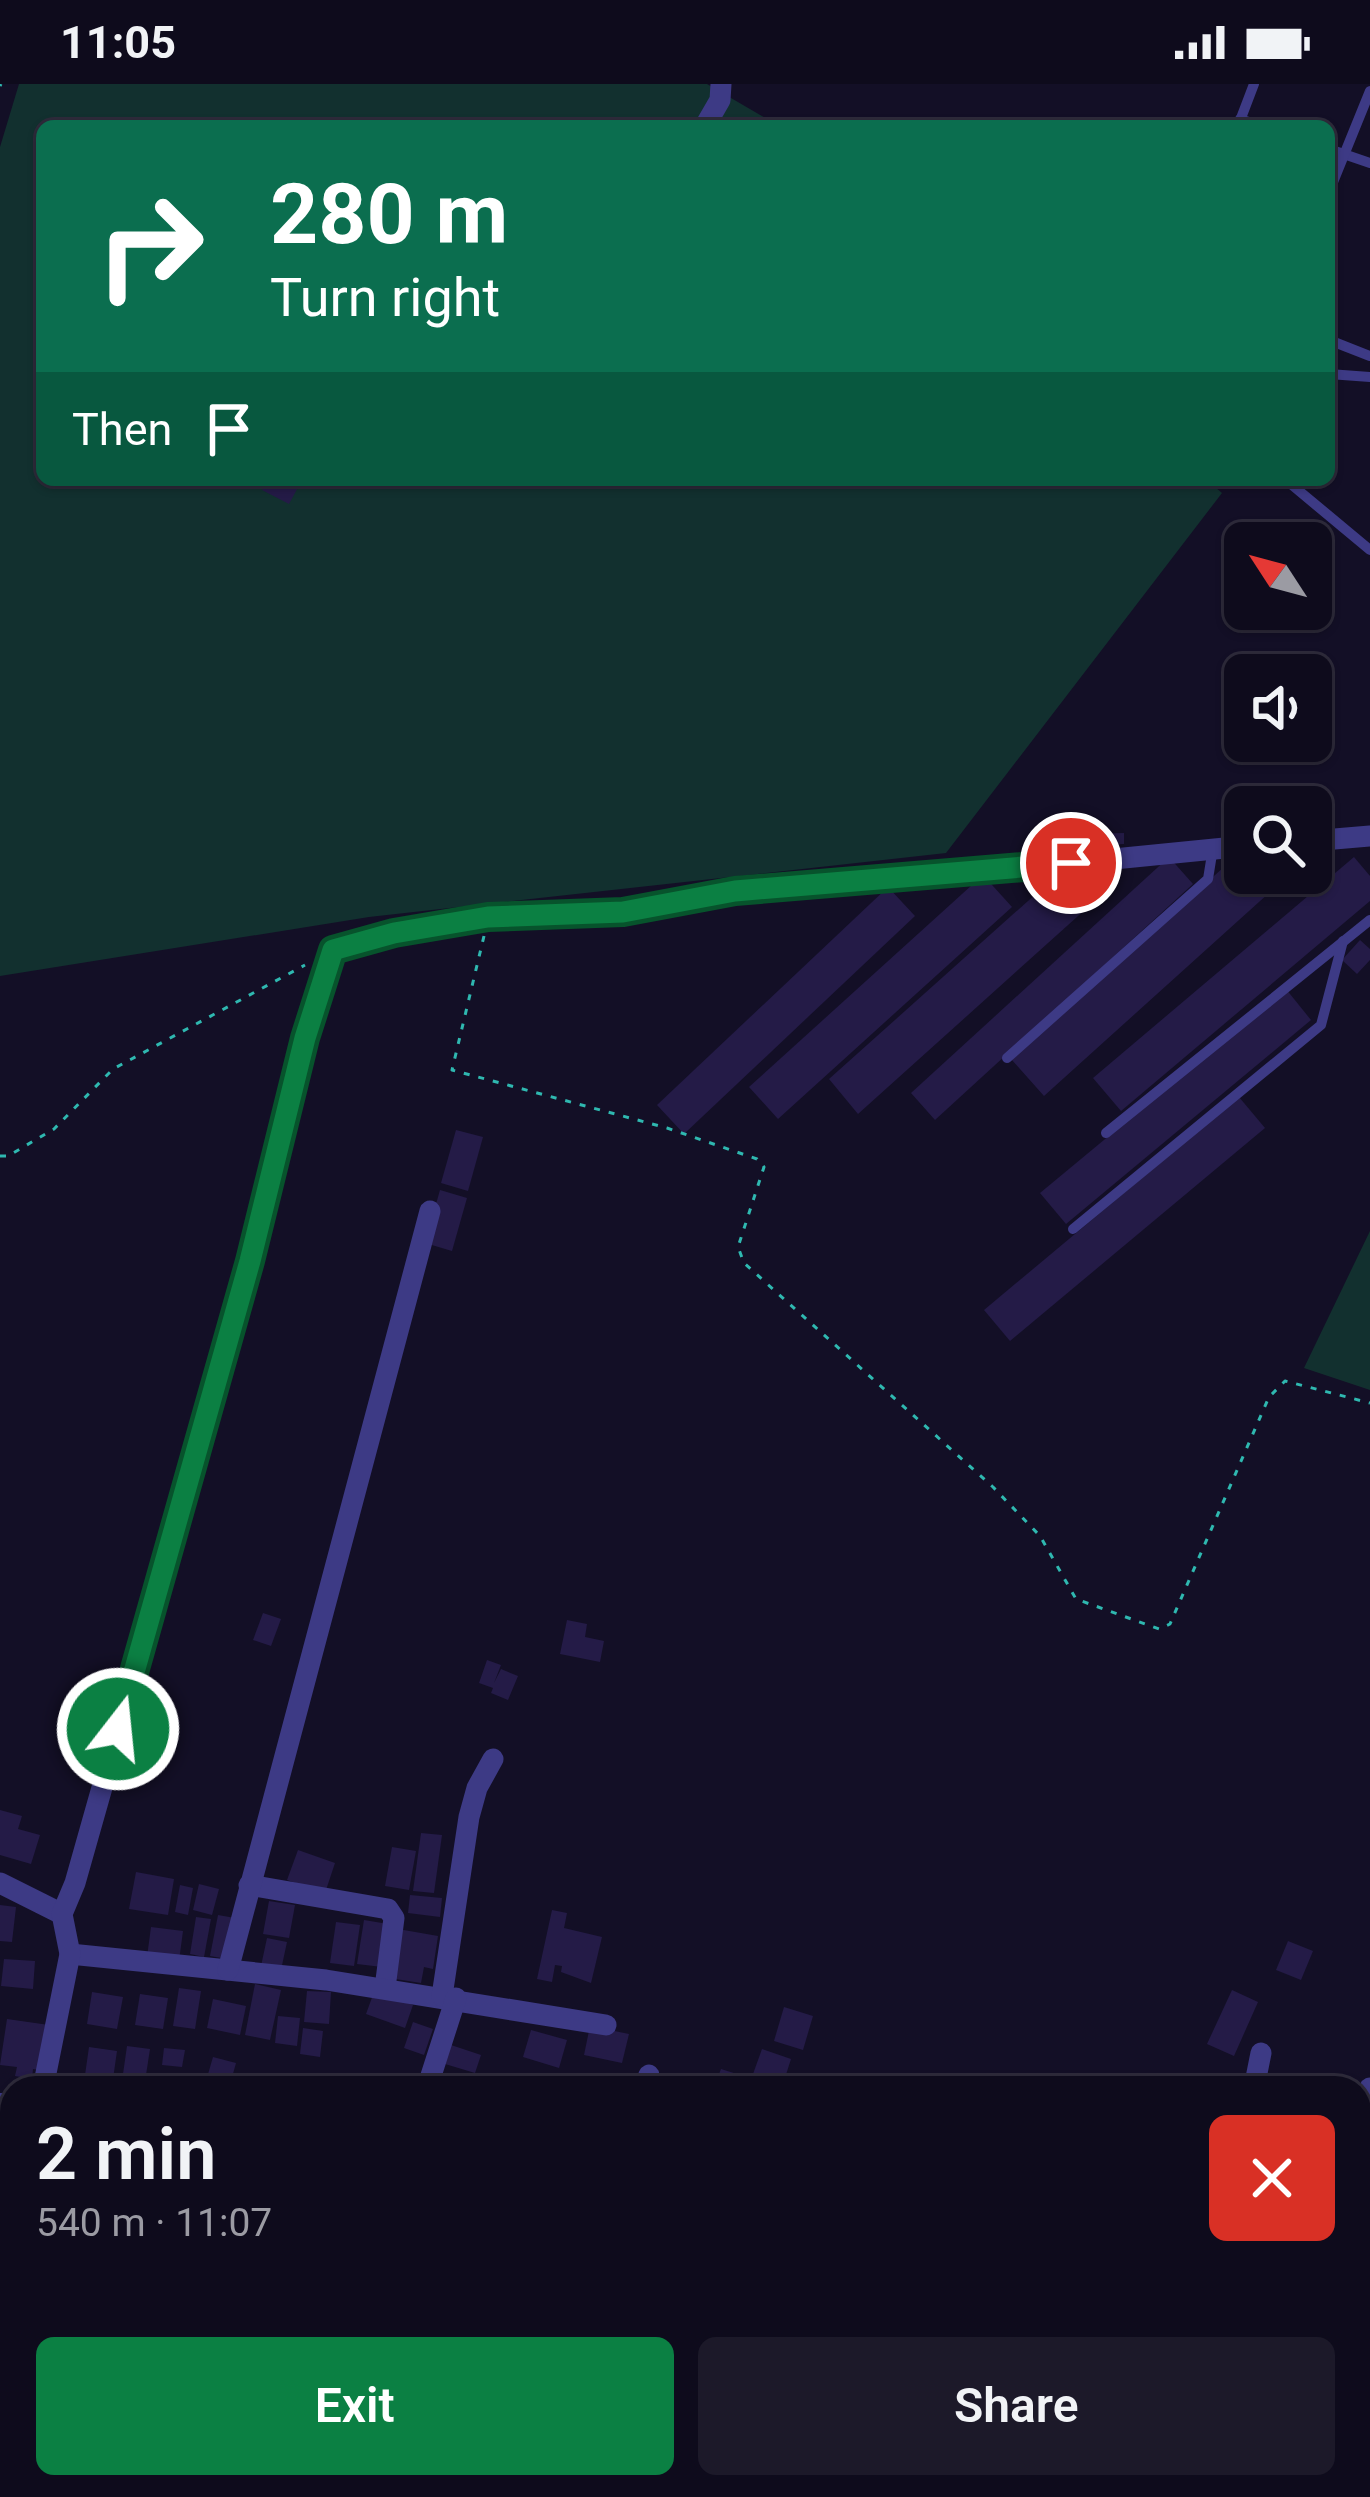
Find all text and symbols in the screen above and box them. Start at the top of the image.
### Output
text: 11:05 [60,16,176,69]
text: 280 m [270,165,508,264]
icon: right [72,168,228,324]
text: Turn right [270,266,500,329]
icon: arrive [196,396,262,462]
text: Then [72,403,172,456]
north arrow [1224,522,1332,630]
map controls [1224,522,1332,894]
button: sound [1224,654,1332,762]
button: search [1224,786,1332,894]
pin [1020,812,1122,914]
icon: arrive [1038,830,1104,896]
position arrow [55,1666,181,1792]
text: 2 min [36,2112,217,2197]
button: close [1209,2115,1335,2241]
text: 540 m · 11:07 [36,2200,272,2246]
button: Exit [36,2337,674,2475]
button: Share [698,2337,1335,2475]

